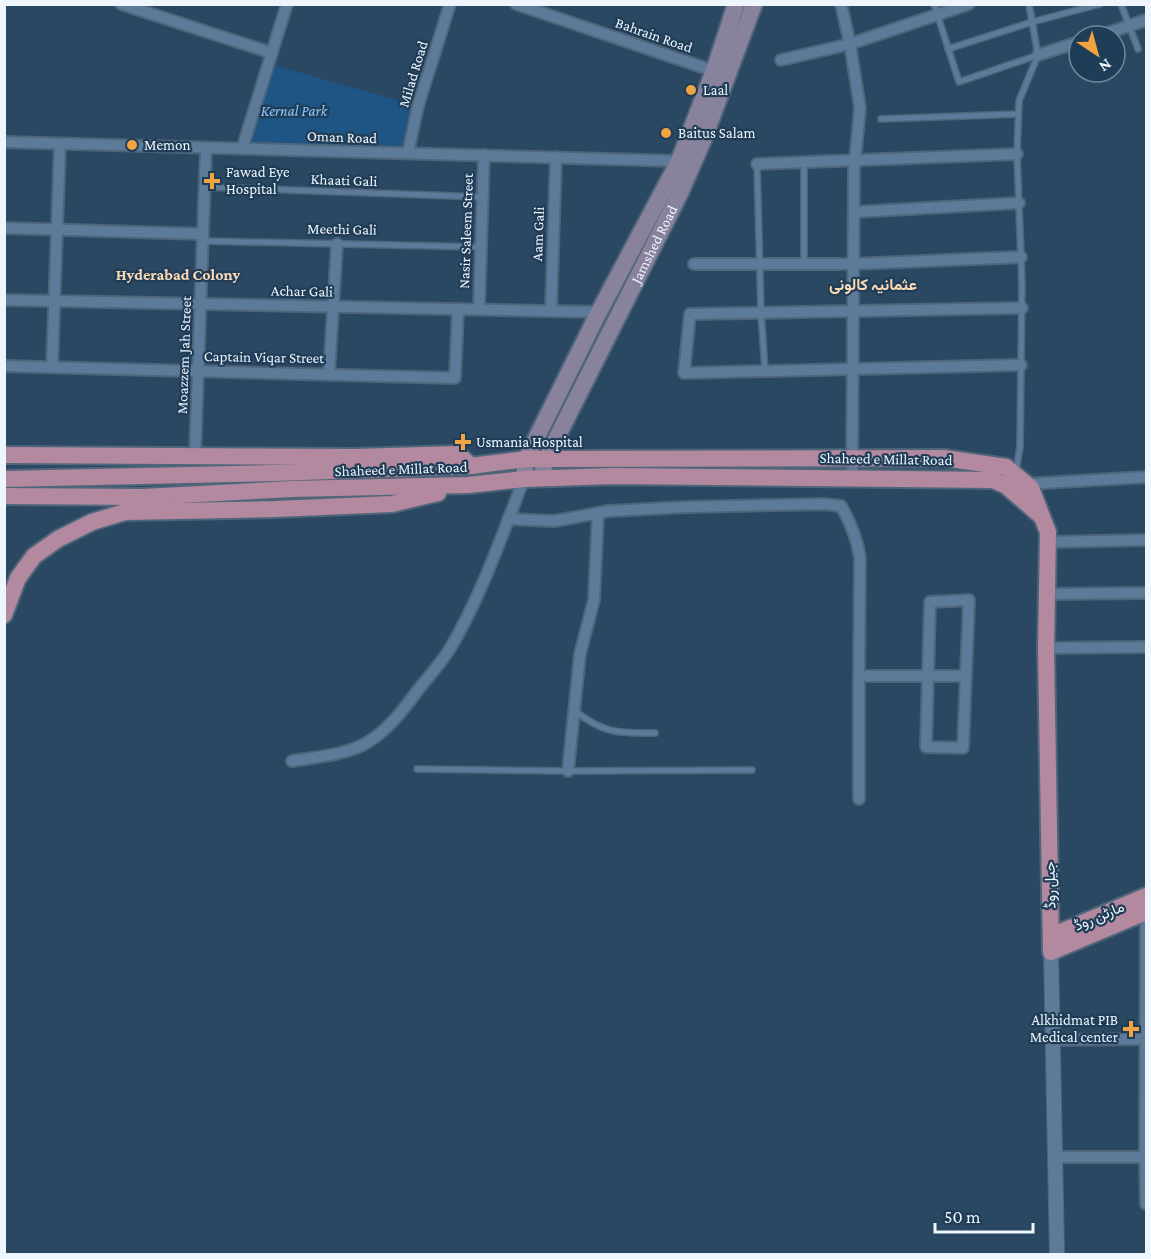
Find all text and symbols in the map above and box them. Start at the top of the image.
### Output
street label: Bahrain Road [613,14,695,56]
north arrow [1067,24,1127,84]
street label: Milad Road [395,39,431,109]
text: N [1096,56,1115,76]
place label: Laal [703,82,728,98]
marker: Laal [684,83,698,97]
park label: Kernal Park [261,103,329,119]
place label: Baitus Salam [678,125,756,141]
marker: Baitus Salam [659,126,673,140]
street label: Oman Road [307,128,378,146]
place label: Memon [144,137,191,153]
marker: Memon [125,138,139,152]
place label: Fawad Eye Hospital [226,164,290,198]
street label: Khaati Gali [310,171,378,189]
marker: Fawad Eye Hospital [203,172,221,190]
street label: Nasir Saleem Street [456,172,476,289]
street label: Jamshed Road [627,203,680,288]
street label: Aam Gali [529,206,547,262]
street label: Meethi Gali [307,220,377,238]
district label: Hyderabad Colony [116,266,241,283]
district label: عثمانیہ کالونی [829,276,917,295]
street label: Achar Gali [271,282,333,300]
street label: Moazzem Jah Street [174,295,195,414]
street label: Captain Viqar Street [204,348,325,367]
marker: Usmania Hospital [454,433,472,451]
place label: Usmania Hospital [476,434,583,451]
street label: Shaheed e Millat Road [819,450,953,468]
street label: Shaheed e Millat Road [334,459,468,479]
street label: جیل روڈ [1042,861,1059,909]
street label: مارٹن روڈ [1072,898,1127,936]
place label: Alkhidmat PIB Medical center [1030,1012,1119,1045]
marker: Alkhidmat PIB Medical center [1122,1020,1140,1038]
scale bar [935,1196,1032,1234]
text: 50 m [944,1207,981,1227]

